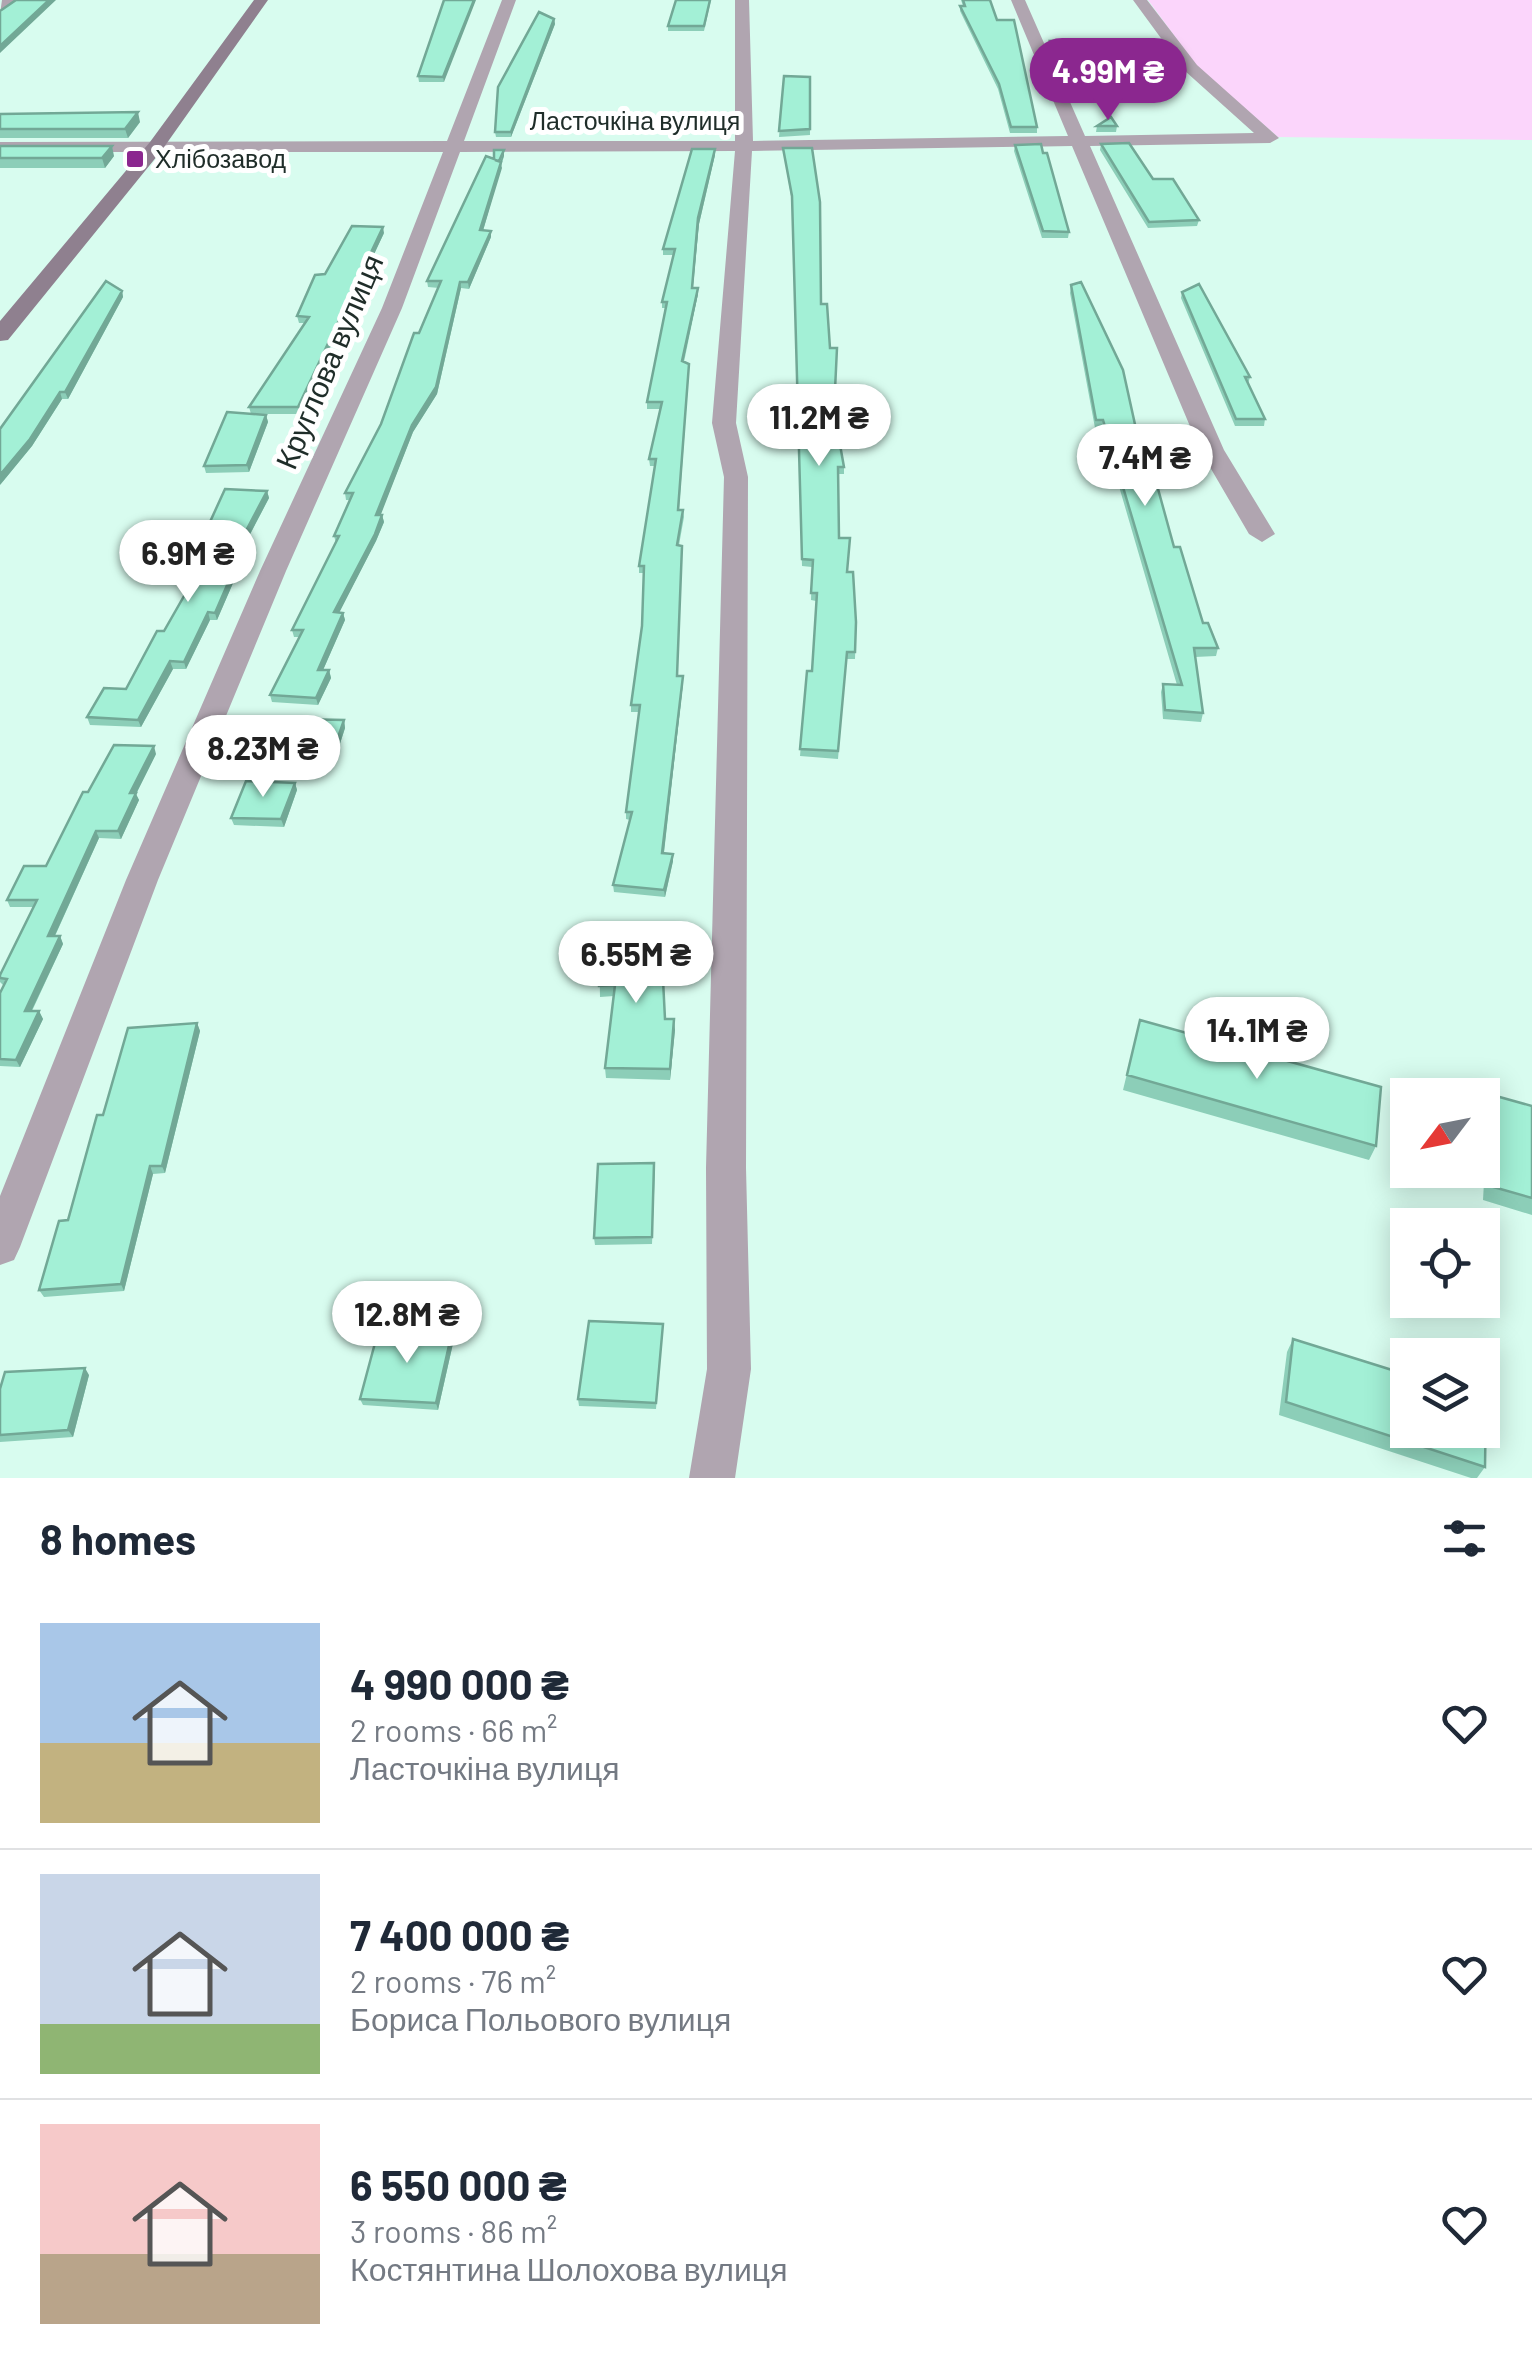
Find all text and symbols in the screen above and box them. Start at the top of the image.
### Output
pin: 4.99M ₴ [1016,38,1200,123]
text: 4.99M ₴ [1052,51,1164,89]
street label: Ласточкіна вулиця [530,105,740,135]
place label: Хлібозавод [155,143,286,173]
marker: Хлібозавод [124,148,146,170]
street label: Круглова вулиця [267,249,390,474]
pin: 11.2M ₴ [727,384,911,469]
text: 11.2M ₴ [769,397,869,435]
pin: 7.4M ₴ [1064,424,1226,509]
text: 7.4M ₴ [1099,437,1191,475]
pin: 6.9M ₴ [107,520,269,605]
text: 6.9M ₴ [141,533,235,571]
pin: 8.23M ₴ [171,715,355,800]
text: 8.23M ₴ [207,728,319,766]
pin: 6.55M ₴ [544,921,728,1006]
text: 6.55M ₴ [581,934,691,972]
pin: 14.1M ₴ [1165,997,1349,1082]
text: 14.1M ₴ [1206,1010,1308,1048]
north arrow [1390,1078,1500,1188]
map controls [1390,1078,1500,1448]
button: locate [1390,1208,1500,1318]
pin: 12.8M ₴ [315,1281,499,1366]
text: 12.8M ₴ [354,1294,460,1332]
button: layers [1390,1338,1500,1448]
icon: filters [1437,1511,1492,1566]
text: 8 homes [40,1513,196,1563]
text: 4 990 000 ₴ [350,1658,569,1708]
icon: home [120,1663,240,1783]
icon: heart [1437,1696,1492,1751]
text: 2 rooms · 66 m² [350,1710,558,1748]
text: Ласточкіна вулиця [350,1748,620,1786]
text: 7 400 000 ₴ [350,1909,569,1959]
icon: home [120,1914,240,2034]
icon: heart [1437,1947,1492,2002]
text: 2 rooms · 76 m² [350,1961,556,1999]
text: Бориса Польового вулиця [350,1999,731,2037]
text: 6 550 000 ₴ [350,2159,567,2209]
icon: home [120,2164,240,2284]
icon: heart [1437,2197,1492,2252]
text: 3 rooms · 86 m² [350,2211,557,2249]
text: Костянтина Шолохова вулиця [350,2249,787,2287]

